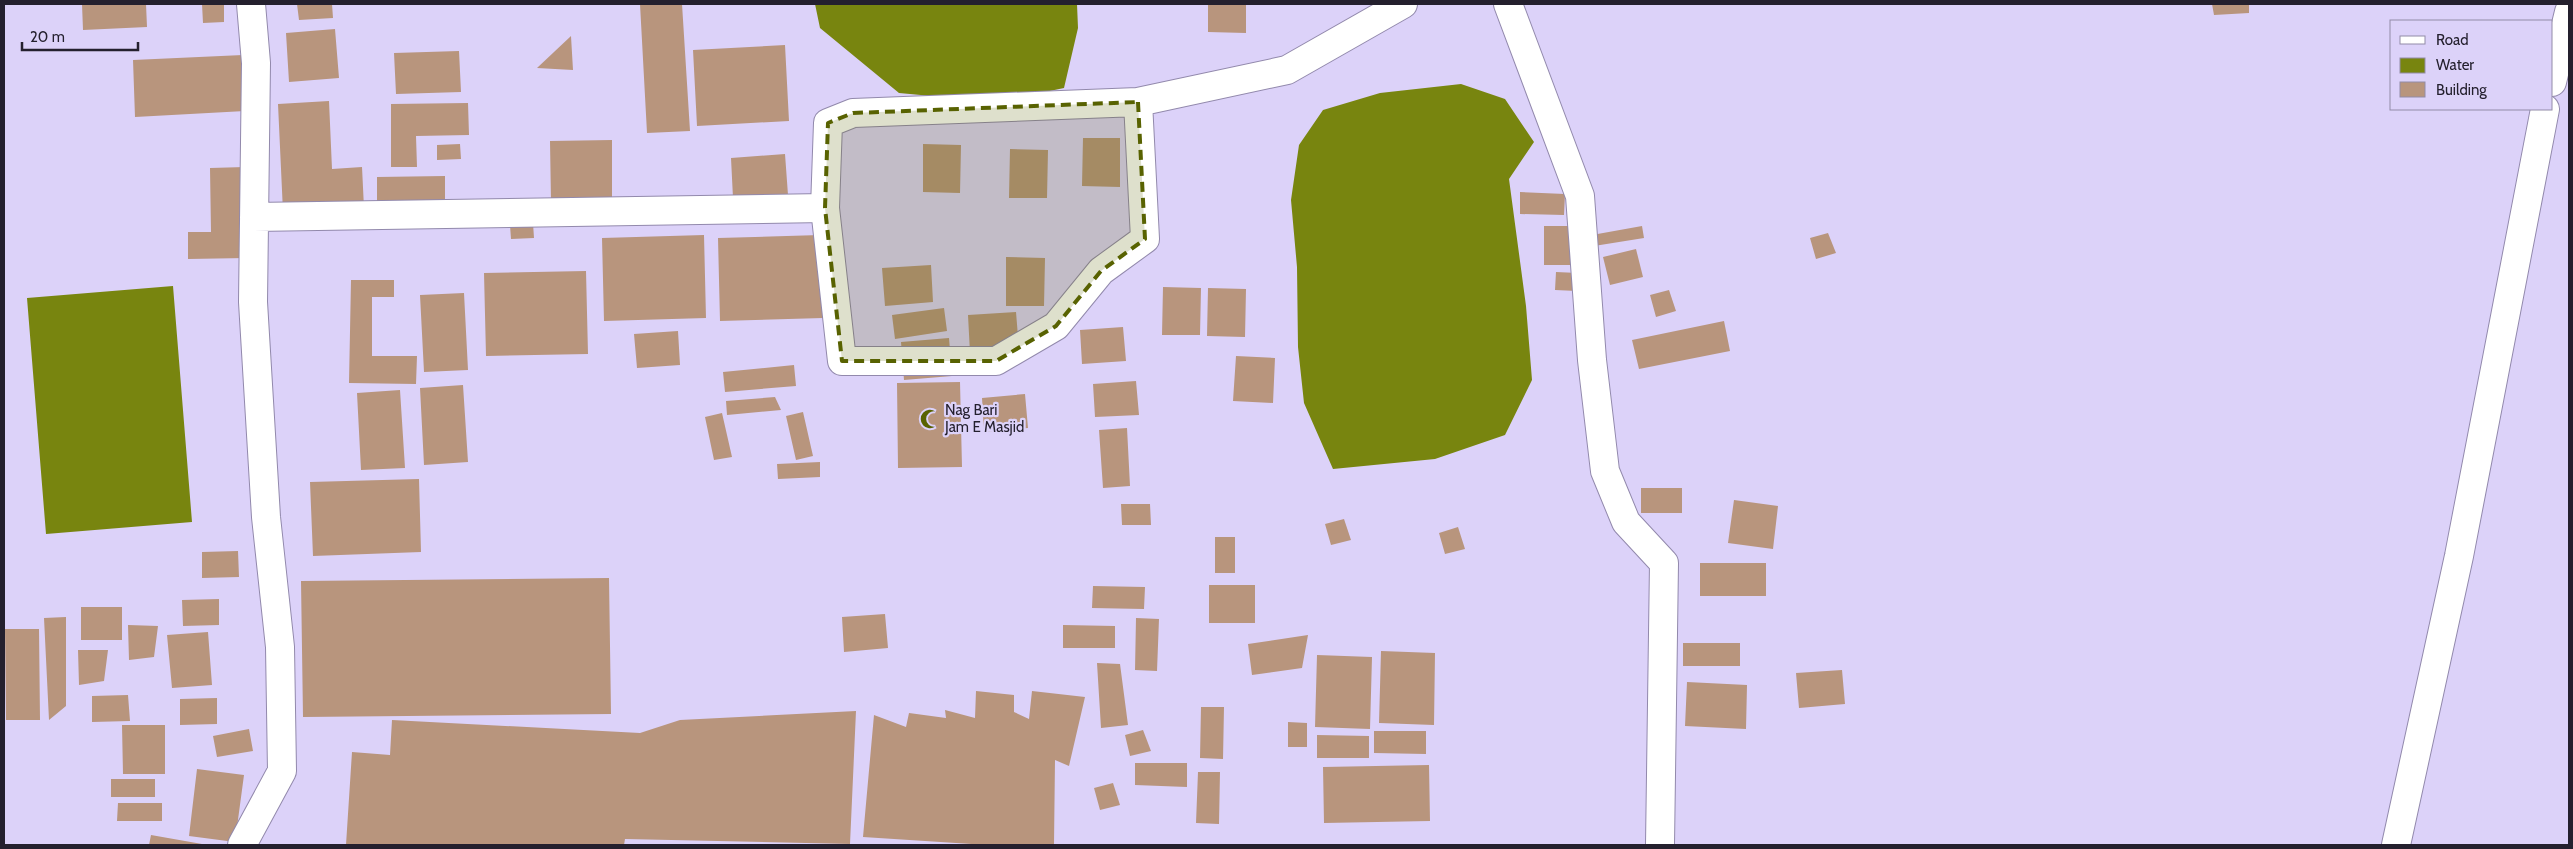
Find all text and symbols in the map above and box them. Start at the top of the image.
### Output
scale bar [22,20,139,52]
legend [2390,20,2553,110]
text: 20 m [30,28,65,46]
text: Road [2436,31,2469,49]
text: Water [2436,56,2474,74]
text: Building [2436,81,2487,99]
place label: Nag Bari Jam E Masjid [944,401,1024,436]
mosque icon: Nag Bari Jam E Masjid [919,408,941,430]

